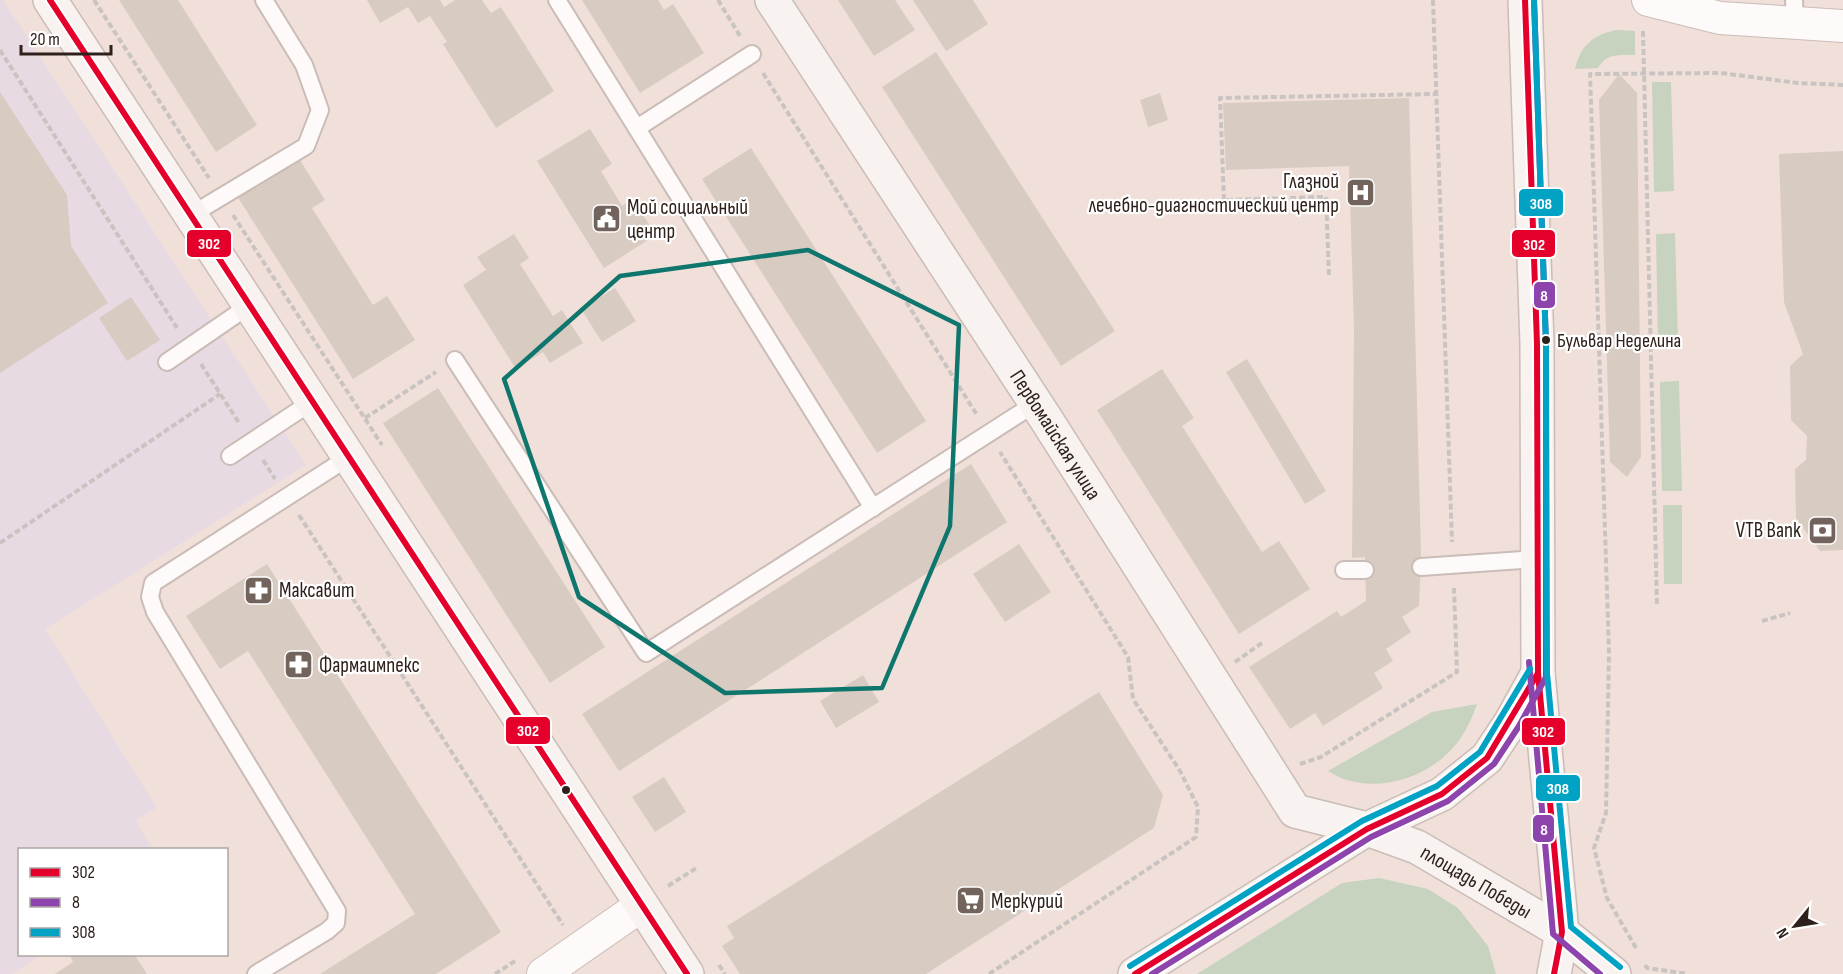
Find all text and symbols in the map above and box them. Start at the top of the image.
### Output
scale bar [21,18,111,56]
text: 20 m [30,29,60,50]
place label: Глазной лечебно-диагностический центр [1089,169,1339,218]
hospital icon: Глазной лечебно-диагностический центр [1344,177,1376,209]
line badge: 308 [1518,188,1564,217]
place label: Мой социальный центр [627,195,748,244]
text: 308 [1530,195,1553,214]
public building icon: Мой социальный центр [590,203,622,235]
line badge: 302 [186,229,232,258]
line badge: 302 [1511,229,1556,258]
text: 302 [198,235,220,254]
text: 302 [1523,236,1545,255]
line badge: 8 [1533,281,1556,309]
text: 8 [1540,287,1548,306]
place label: Бульвар Неделина [1557,329,1681,353]
marker: Бульвар Неделина [1540,334,1552,346]
street label: Первомайская улица [1004,365,1106,505]
bank icon: VTB Bank [1806,514,1838,546]
place label: VTB Bank [1736,518,1801,543]
pharmacy icon: Максавит [242,574,274,606]
place label: Максавит [279,578,354,603]
pharmacy icon: Фармаимпекс [282,649,314,681]
place label: Фармаимпекс [319,653,420,678]
line badge: 302 [505,716,551,745]
line badge: 302 [1521,717,1566,746]
text: 302 [517,722,539,741]
text: 302 [1532,723,1554,742]
line badge: 308 [1535,774,1581,802]
text: 308 [1547,780,1570,799]
unlabelled marker [560,784,572,796]
line badge: 8 [1532,814,1555,843]
text: 8 [1540,821,1548,840]
street label: площадь Победы [1416,840,1536,924]
legend [18,848,228,956]
text: 302 [72,862,95,883]
supermarket icon: Меркурий [954,885,986,917]
place label: Меркурий [991,889,1063,914]
text: 8 [72,892,80,913]
north arrow [1765,896,1825,956]
text: 308 [72,922,96,943]
text: N [1773,924,1794,941]

